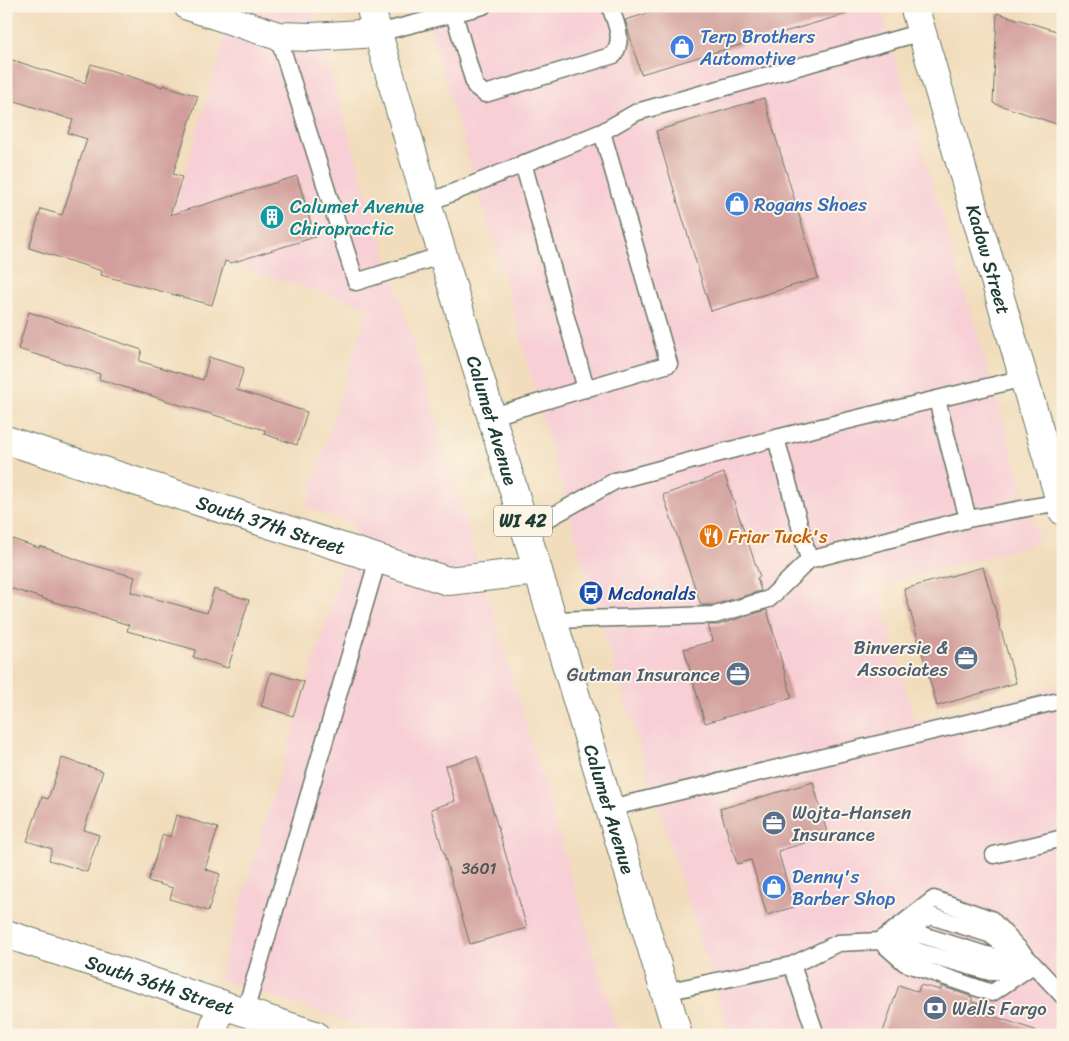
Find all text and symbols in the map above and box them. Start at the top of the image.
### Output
place label: Terp Brothers Automotive [699,20,815,75]
shop icon: Terp Brothers Automotive [669,34,695,60]
place label: Rogans Shoes [754,188,867,221]
place label: Calumet Avenue Chiropractic [290,190,424,245]
shop icon: Rogans Shoes [724,191,750,217]
street label: Kadow Street [957,200,1021,318]
building icon: Calumet Avenue Chiropractic [259,204,285,230]
street label: Calumet Avenue [457,351,528,489]
street label: South 37th Street [192,485,350,564]
road number: WI 42 [494,506,552,536]
place label: Friar Tuck's [728,520,828,553]
restaurant icon: Friar Tuck's [698,523,724,549]
place label: Mcdonalds [608,577,696,610]
bus stop icon: Mcdonalds [578,580,604,606]
place label: Binversie & Associates [853,631,948,686]
office icon: Binversie & Associates [953,645,979,671]
place label: Gutman Insurance [567,658,720,691]
office icon: Gutman Insurance [725,661,751,687]
street label: Calumet Avenue [575,740,645,878]
place label: Wojta-Hansen Insurance [791,796,911,851]
office icon: Wojta-Hansen Insurance [761,810,787,836]
house number: 3601 [462,854,497,883]
place label: Denny's Barber Shop [792,860,895,915]
shop icon: Denny's Barber Shop [761,874,787,900]
street label: South 36th Street [81,945,239,1024]
place label: Wells Fargo [952,992,1047,1025]
bank icon: Wells Fargo [922,995,948,1021]

